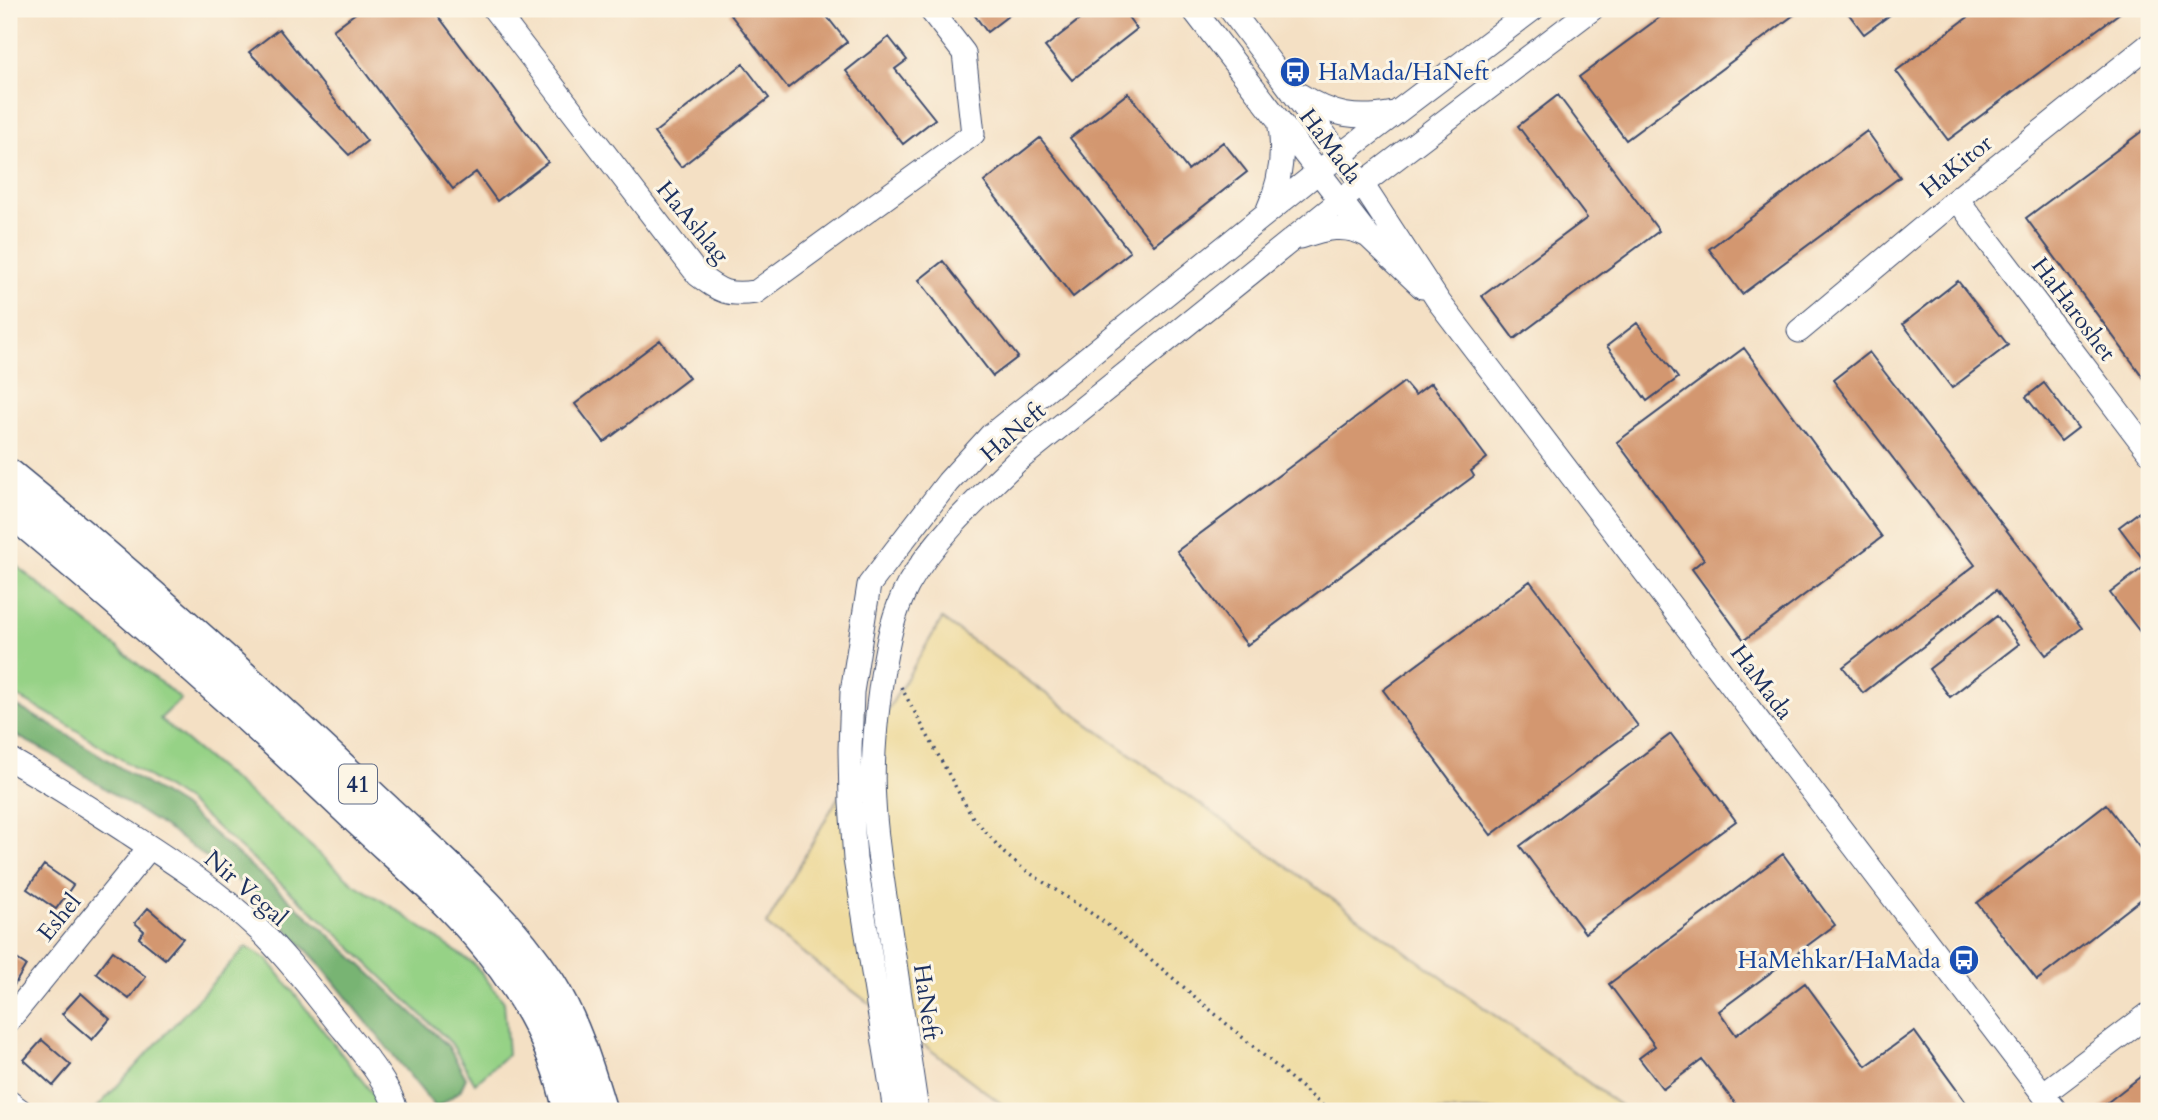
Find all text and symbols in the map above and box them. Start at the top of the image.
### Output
bus stop icon: HaMada/HaNeft [1278,55,1312,89]
place label: HaMada/HaNeft [1318,56,1489,89]
street label: HaMada [1291,102,1370,191]
street label: HaKitor [1913,127,2000,206]
street label: HaAshlag [648,174,737,271]
street label: HaHaroshet [2024,251,2124,368]
street label: HaNeft [974,394,1053,470]
street label: HaMada [1722,638,1801,727]
road number: 41 [339,764,377,804]
street label: Nir Vegal [197,843,295,934]
street label: Eshel [30,886,89,948]
bus stop icon: HaMehkar/HaMada [1947,943,1981,977]
place label: HaMehkar/HaMada [1738,944,1942,977]
street label: HaNeft [905,962,948,1043]

